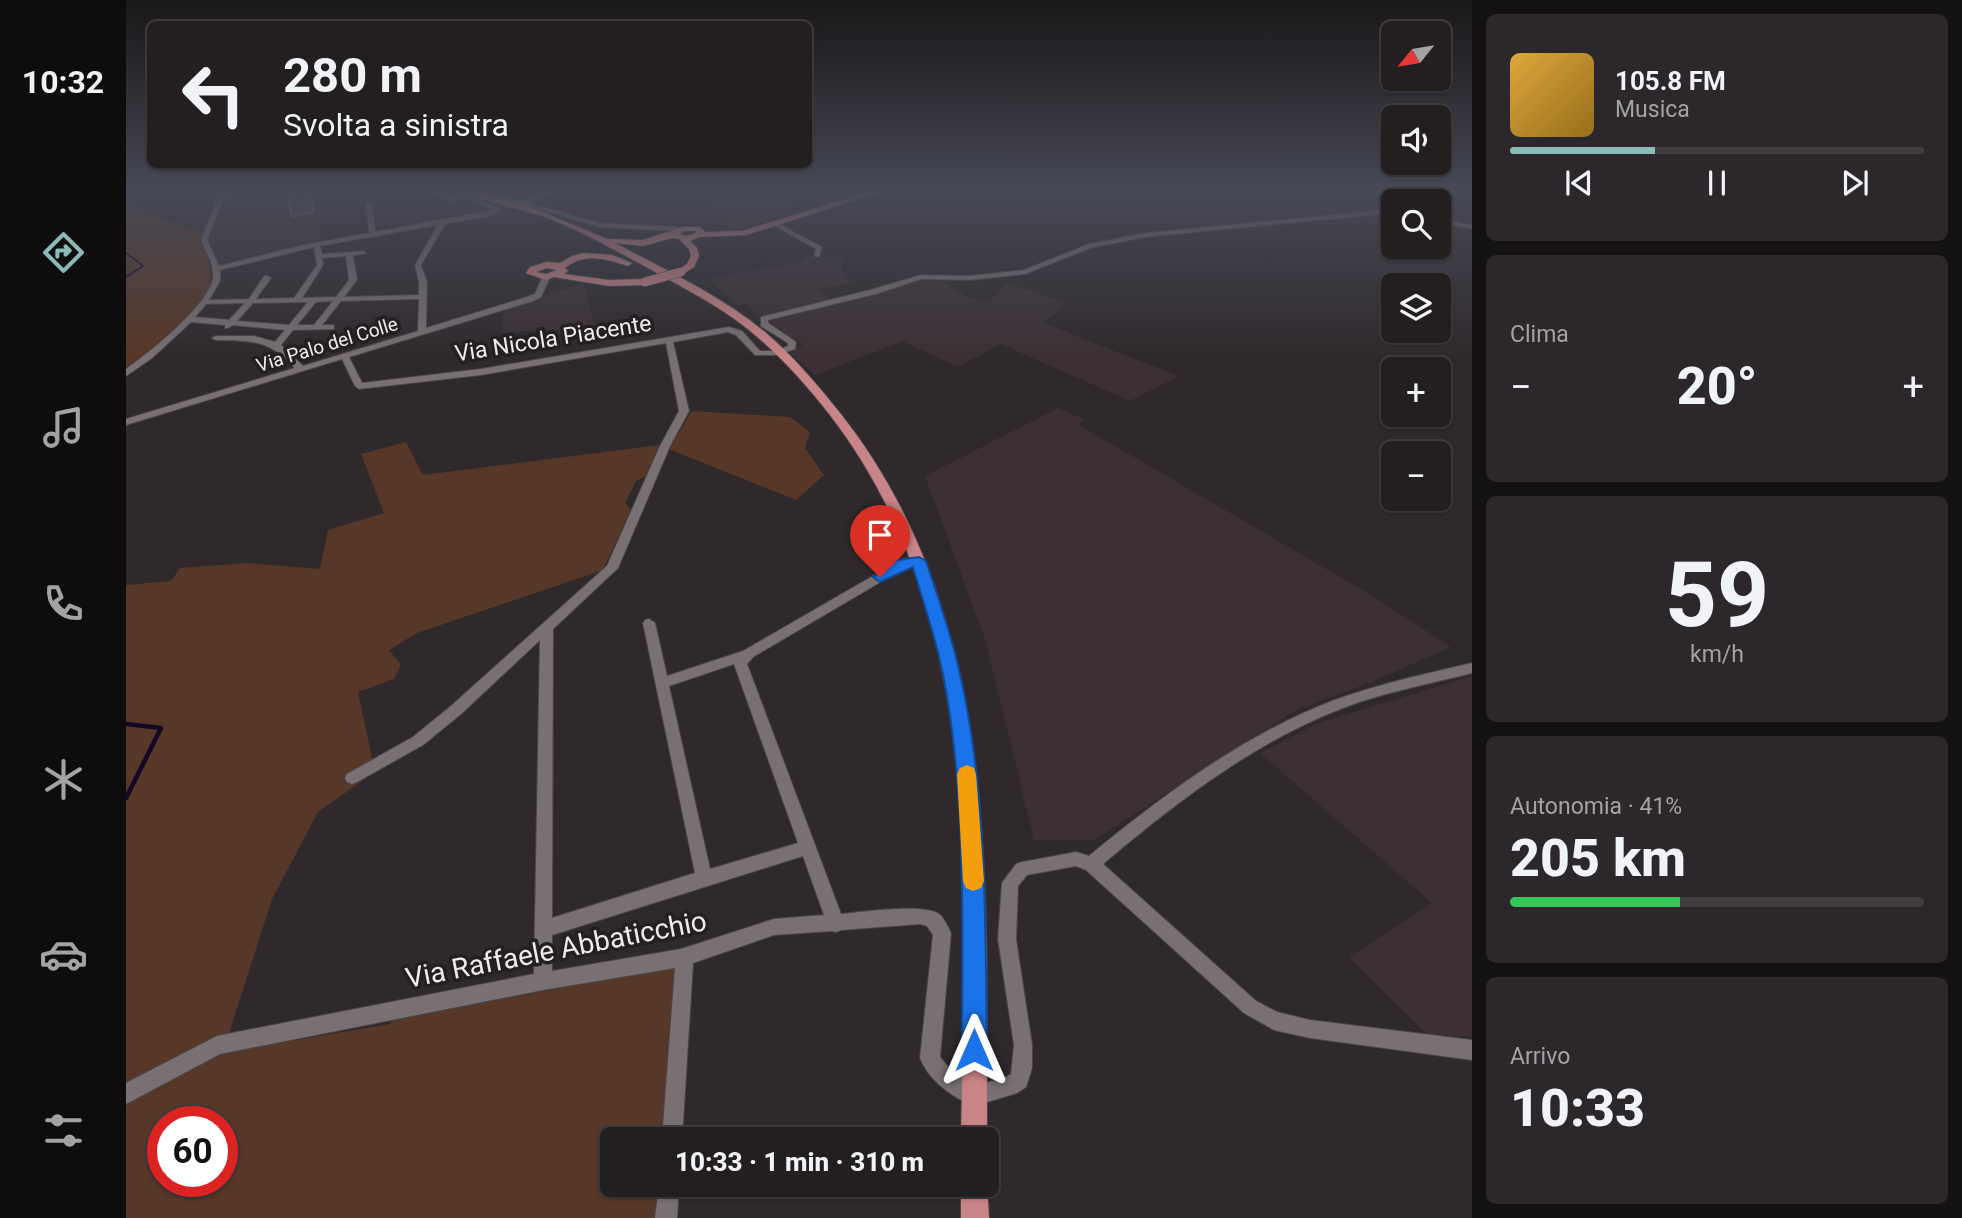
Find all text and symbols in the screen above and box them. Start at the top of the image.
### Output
north arrow [1381,21,1451,91]
map controls [1381,21,1451,511]
text: 280 m [283,47,422,104]
icon: left [168,49,259,140]
text: 10:32 [22,63,104,101]
text: 105.8 FM [1615,66,1726,96]
text: Musica [1615,96,1690,123]
button: sound [1381,105,1451,175]
text: Svolta a sinistra [283,106,509,144]
icon: previous [1560,164,1598,202]
icon: pause [1698,164,1736,202]
icon: next [1836,164,1874,202]
button: search [1381,189,1451,259]
icon: directions [39,228,88,277]
button: layers [1381,273,1451,343]
street label: Via Nicola Piacente [453,310,653,367]
street label: Via Palo del Colle [254,312,401,377]
text: Clima [1510,321,1569,348]
text: 20° [1677,356,1757,417]
button: + [1381,357,1451,427]
text: − [1510,365,1532,409]
text: + [1902,365,1924,409]
icon: music [39,403,88,452]
button: − [1381,441,1451,511]
pin [850,505,910,577]
icon: arrive [861,516,899,554]
text: 59 [1665,542,1769,648]
icon: phone [39,579,88,628]
text: km/h [1690,641,1744,668]
icon: climate [39,755,88,804]
text: Autonomia · 41% [1510,793,1682,820]
text: 205 km [1510,828,1686,889]
street label: Via Raffaele Abbaticchio [403,904,709,995]
icon: car [39,930,88,979]
position arrow [937,1013,1011,1087]
text: Arrivo [1510,1043,1570,1070]
text: 10:33 [1510,1078,1645,1139]
icon: filters [39,1106,88,1155]
speed limit sign: 60 [147,1106,238,1197]
text: 10:33 · 1 min · 310 m [675,1147,924,1177]

